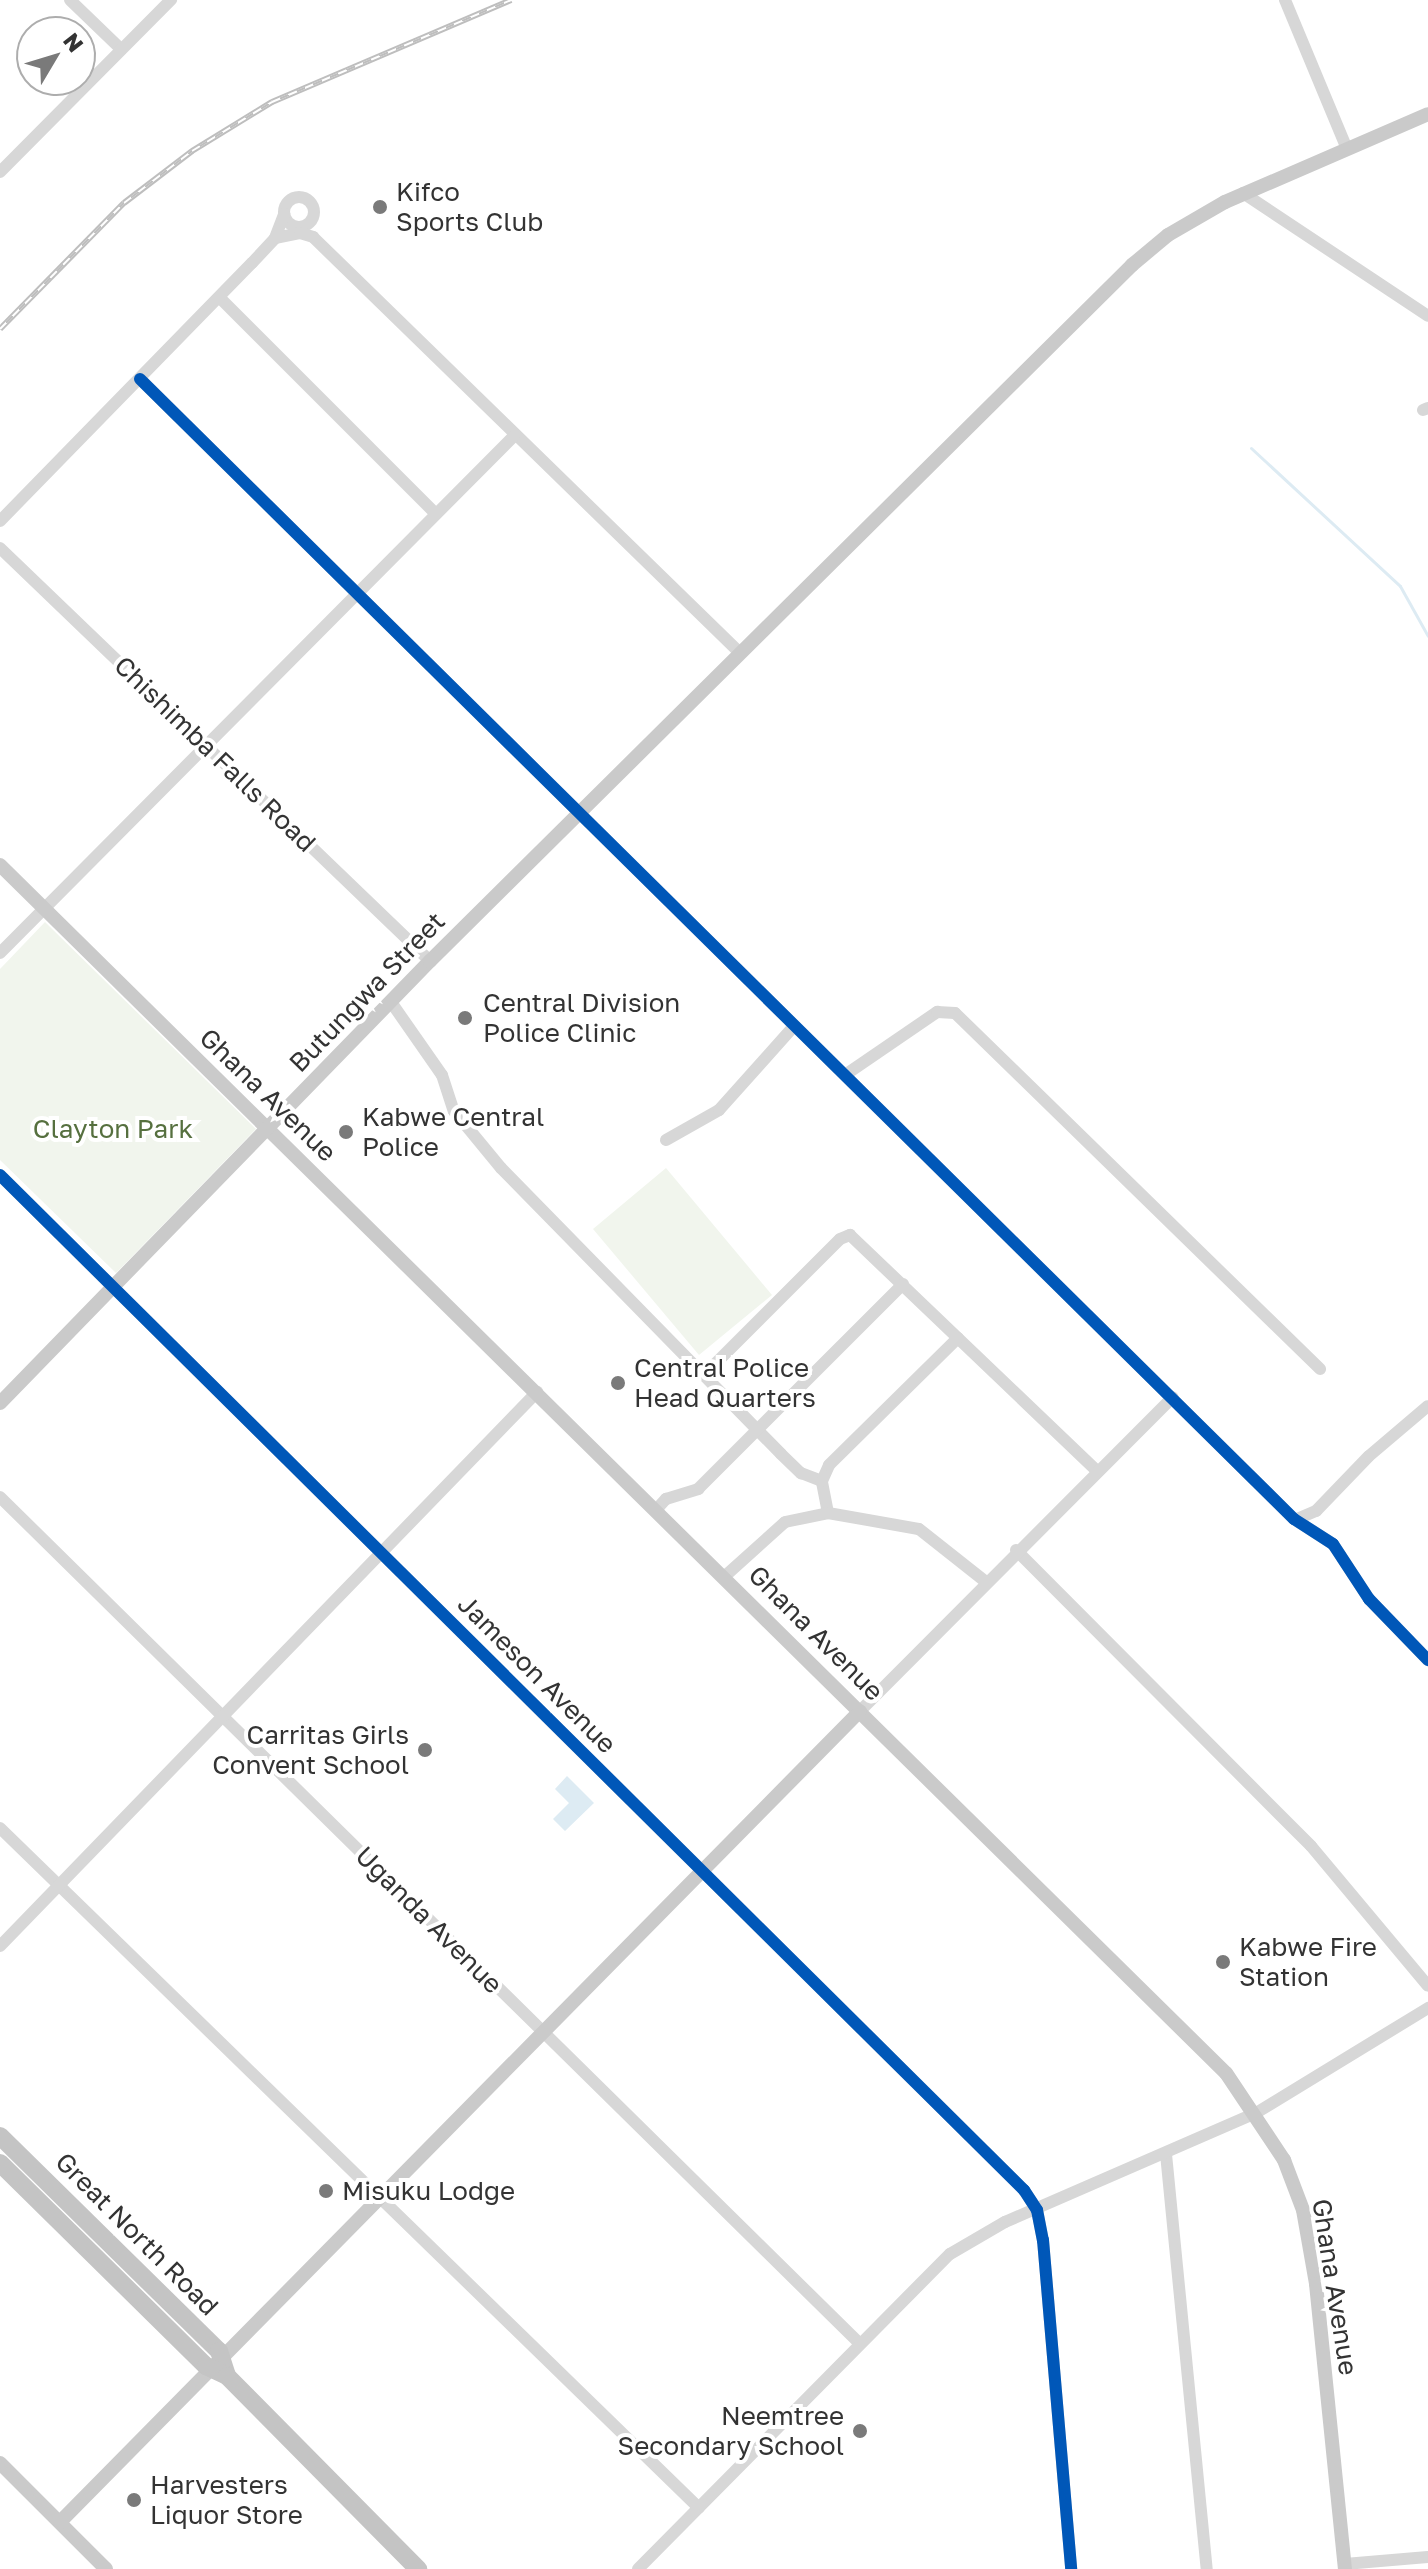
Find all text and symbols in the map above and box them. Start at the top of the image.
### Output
north arrow [16,16,96,96]
text: N [58,27,90,57]
place label: Kifco Sports Club [396,176,543,238]
marker: Kifco Sports Club [371,198,389,216]
street label: Chishimba Falls Road [108,650,322,858]
street label: Butungwa Street [283,906,451,1078]
place label: Central Division Police Clinic [483,987,680,1048]
marker: Central Division Police Clinic [454,1007,476,1029]
street label: Ghana Avenue [193,1022,343,1168]
place label: Kabwe Central Police [362,1101,544,1162]
park label: Clayton Park [33,1113,193,1145]
marker: Kabwe Central Police [337,1123,355,1141]
place label: Central Police Head Quarters [634,1352,816,1414]
marker: Central Police Head Quarters [609,1374,627,1392]
street label: Ghana Avenue [742,1559,890,1707]
street label: Jameson Avenue [451,1588,623,1760]
place label: Carritas Girls Convent School [212,1719,409,1780]
marker: Carritas Girls Convent School [416,1741,434,1759]
street label: Uganda Avenue [349,1840,509,2000]
place label: Kabwe Fire Station [1239,1931,1377,1992]
marker: Kabwe Fire Station [1214,1953,1232,1971]
street label: Great North Road [49,2146,225,2322]
place label: Misuku Lodge [342,2175,515,2207]
marker: Misuku Lodge [317,2182,335,2200]
street label: Ghana Avenue [1306,2197,1364,2377]
place label: Neemtree Secondary School [618,2400,844,2462]
marker: Neemtree Secondary School [851,2422,869,2440]
place label: Harvesters Liquor Store [150,2469,303,2530]
marker: Harvesters Liquor Store [125,2491,143,2509]

